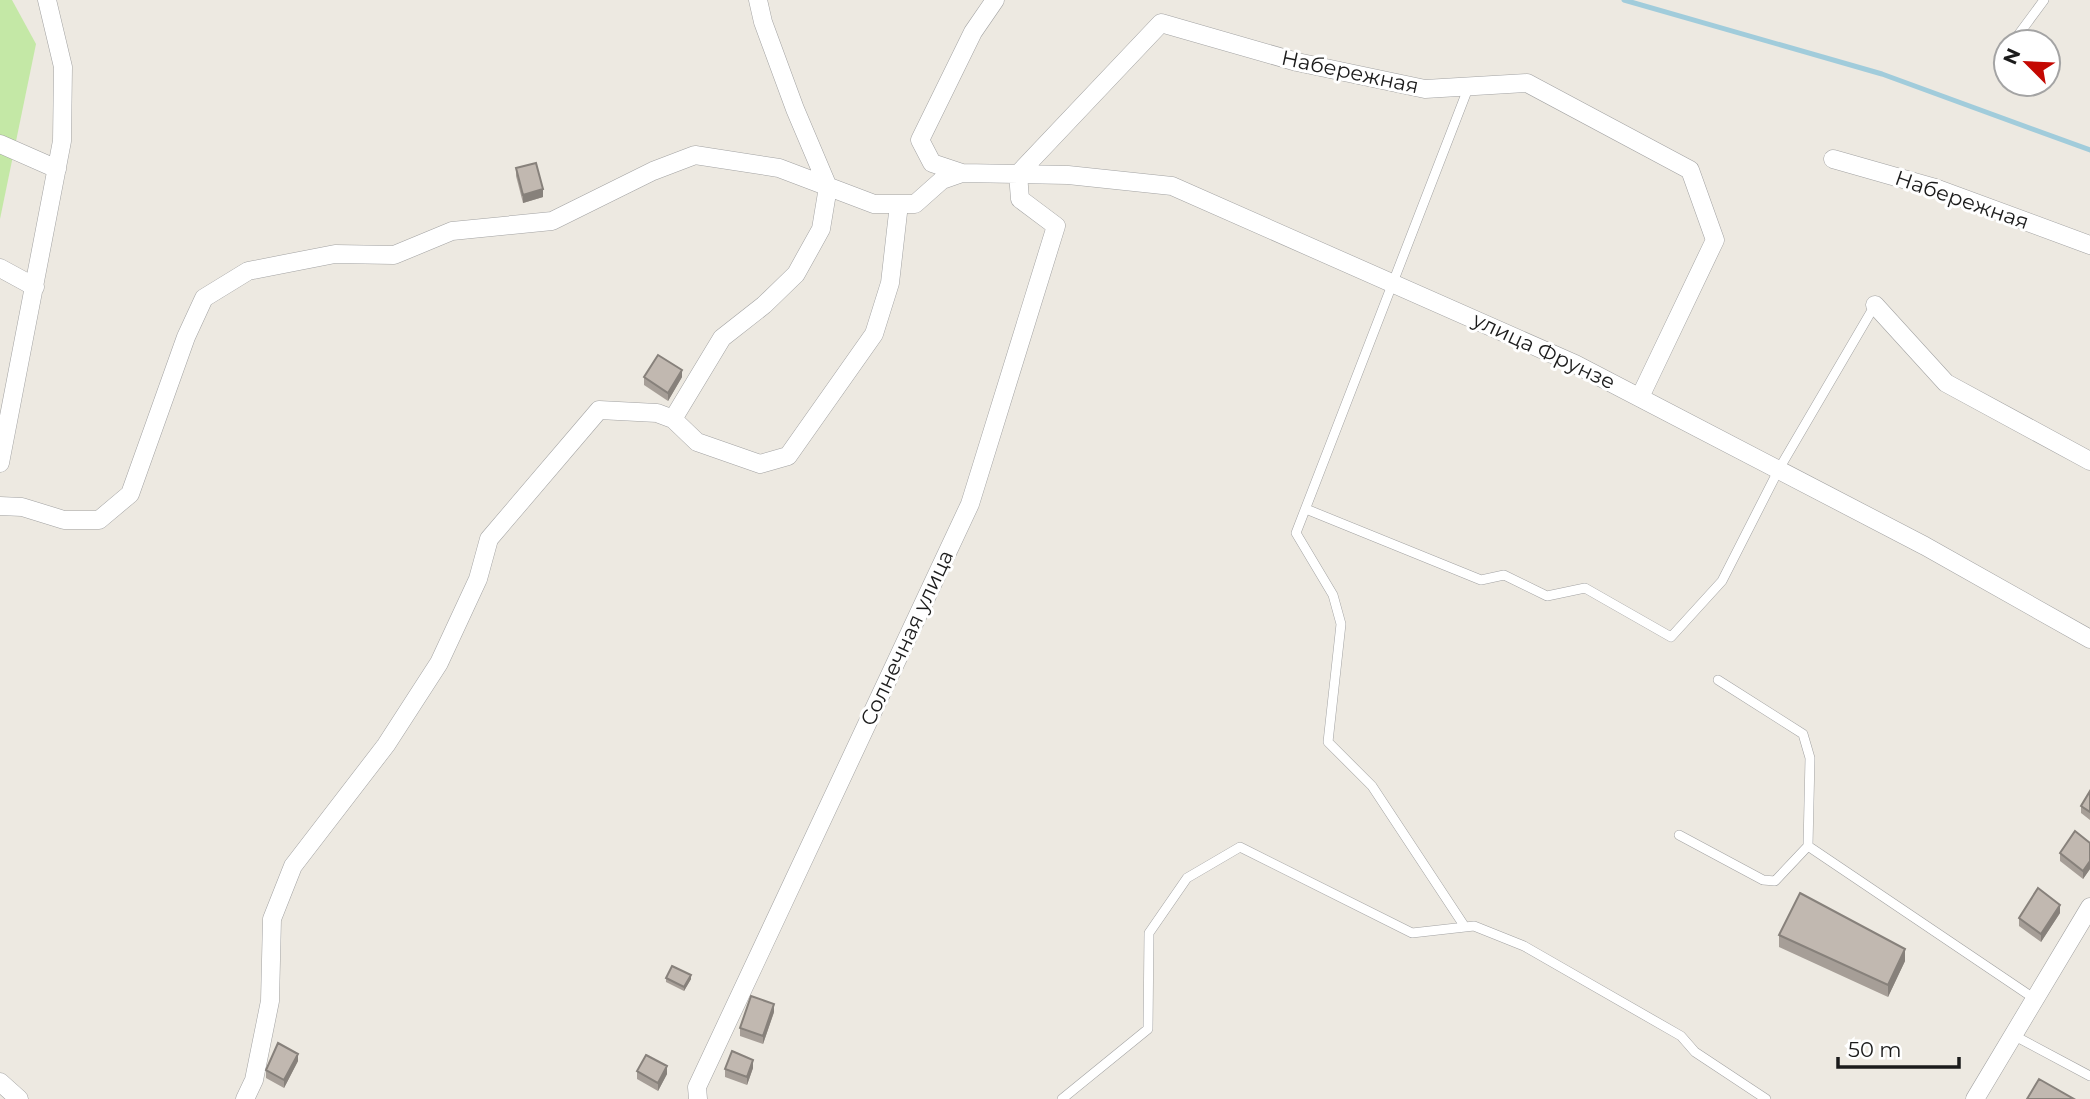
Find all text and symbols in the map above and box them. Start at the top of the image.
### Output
north arrow [1992,28,2062,98]
street label: Набережная [1279,45,1421,98]
text: N [1998,45,2026,68]
street label: Набережная [1892,165,2032,234]
street label: улица Фрунзе [1468,306,1620,395]
street label: Солнечная улица [855,546,958,730]
scale bar [1838,1026,1959,1070]
text: 50 m [1848,1037,1902,1062]

